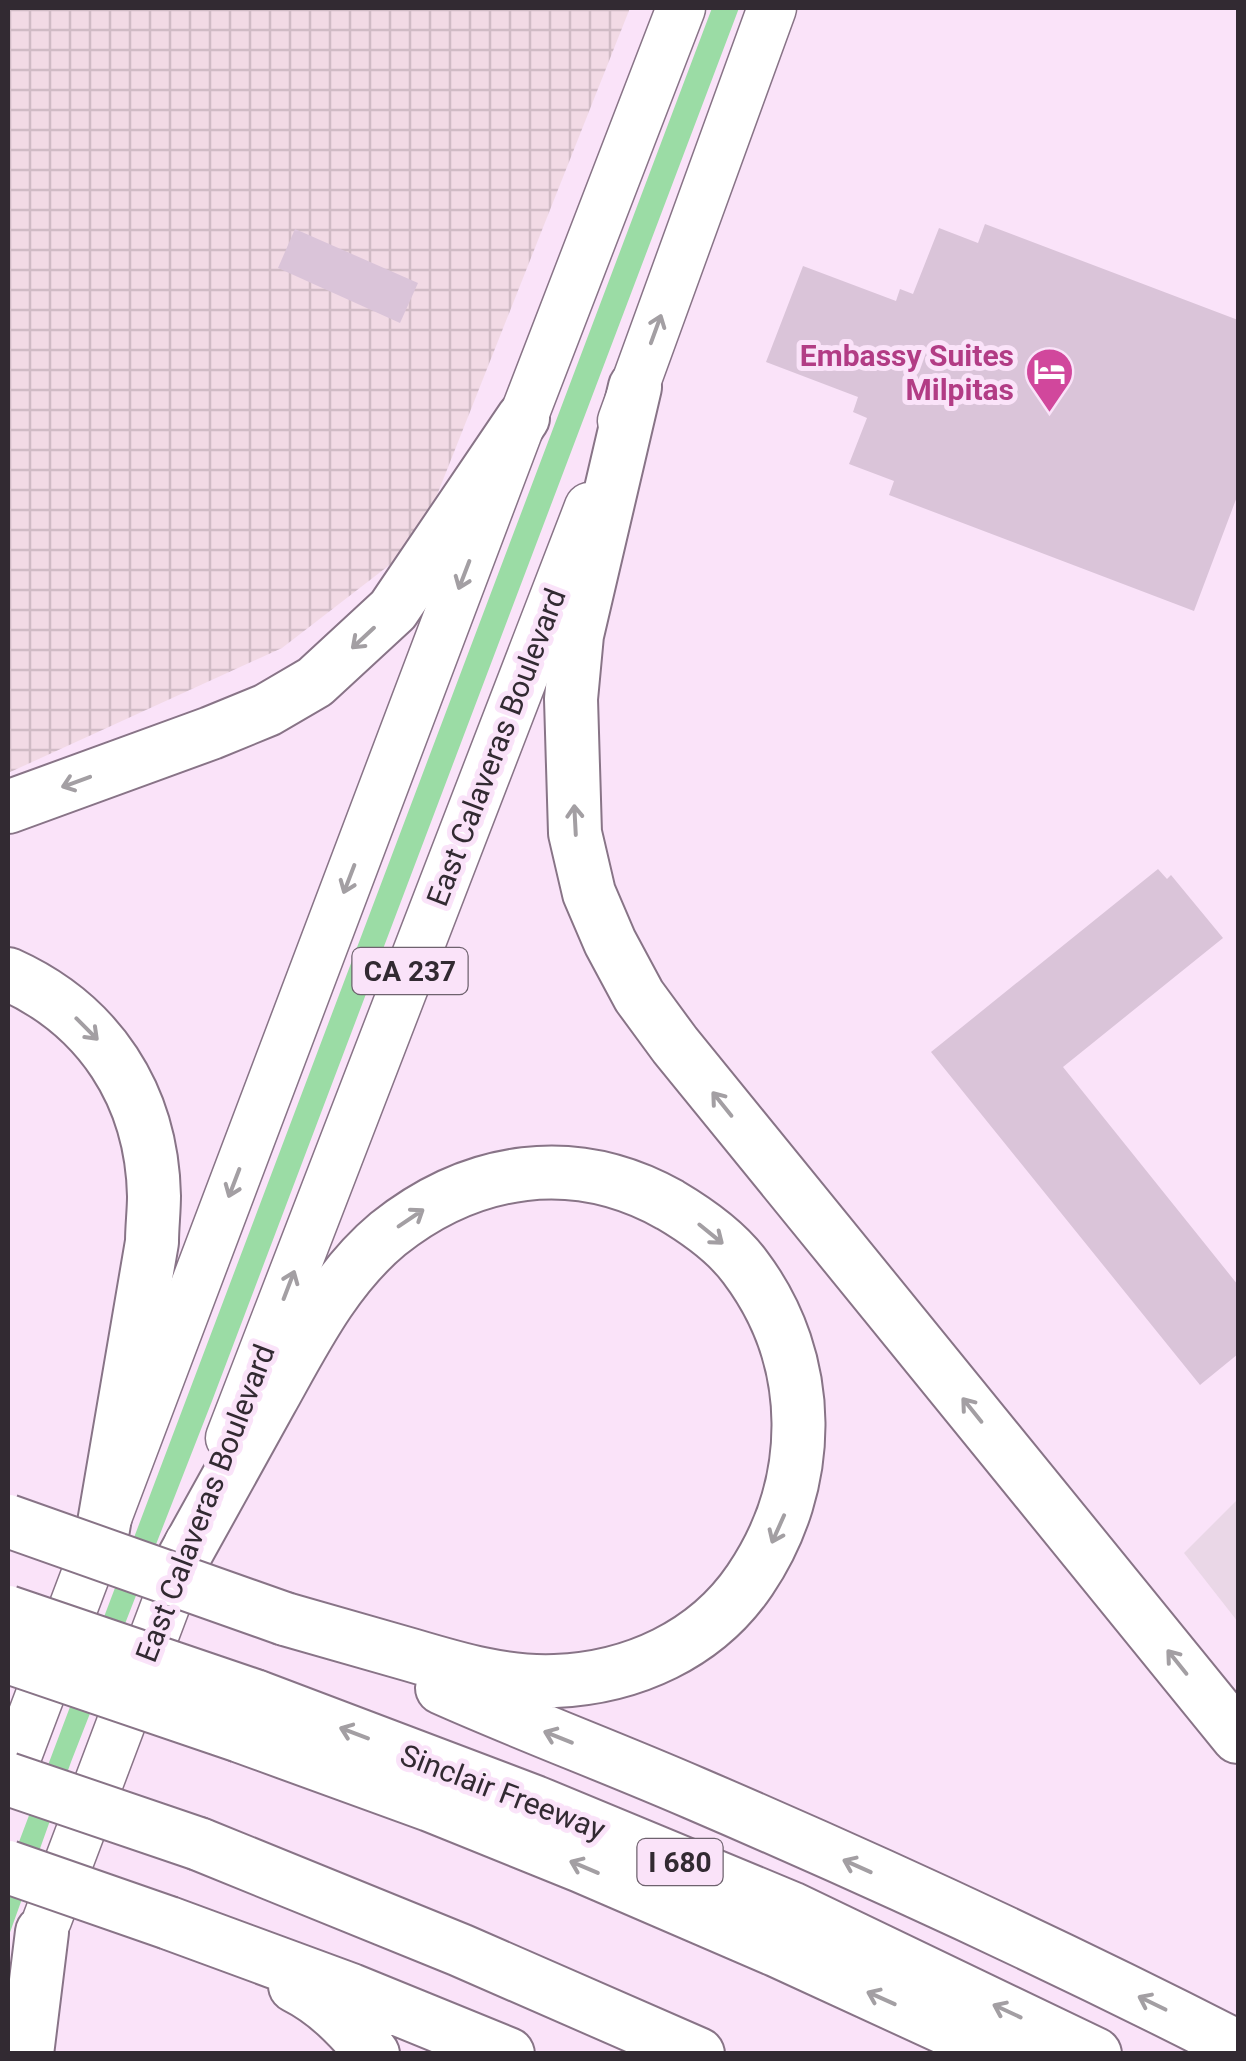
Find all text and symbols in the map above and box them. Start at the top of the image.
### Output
one-way arrow [648,314,666,345]
place label: Embassy Suites Milpitas [800,338,1014,407]
hotel icon: Embassy Suites Milpitas [1023,346,1075,414]
one-way arrow [453,559,471,589]
street label: East Calaveras Boulevard [419,583,573,911]
one-way arrow [351,626,376,649]
one-way arrow [62,774,93,792]
one-way arrow [565,804,584,837]
one-way arrow [338,863,356,893]
road number: CA 237 [352,948,468,994]
one-way arrow [74,1017,98,1041]
one-way arrow [711,1091,733,1117]
one-way arrow [223,1167,241,1197]
one-way arrow [397,1208,425,1229]
one-way arrow [697,1223,723,1245]
one-way arrow [281,1271,299,1301]
street label: East Calaveras Boulevard [128,1339,282,1667]
one-way arrow [961,1397,983,1423]
one-way arrow [768,1513,786,1544]
one-way arrow [1166,1649,1188,1675]
one-way arrow [339,1723,370,1741]
one-way arrow [544,1727,574,1745]
street label: Sinclair Freeway [396,1737,610,1847]
road number: I 680 [638,1839,722,1885]
one-way arrow [843,1855,873,1874]
one-way arrow [569,1857,600,1875]
one-way arrow [867,1988,897,2006]
one-way arrow [1137,1993,1167,2012]
one-way arrow [993,2000,1023,2019]

